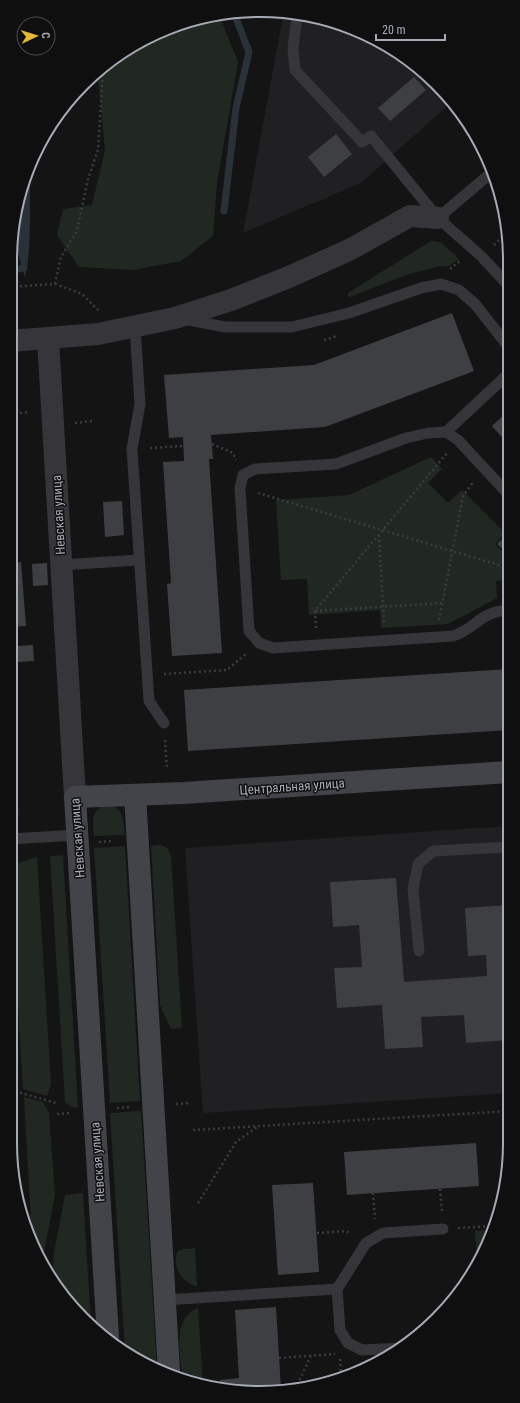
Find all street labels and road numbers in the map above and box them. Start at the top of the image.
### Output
street label: Невская улица [49,475,68,555]
street label: Центральная улица [239,775,345,798]
street label: Невская улица [67,798,88,878]
street label: Невская улица [87,1122,108,1202]

